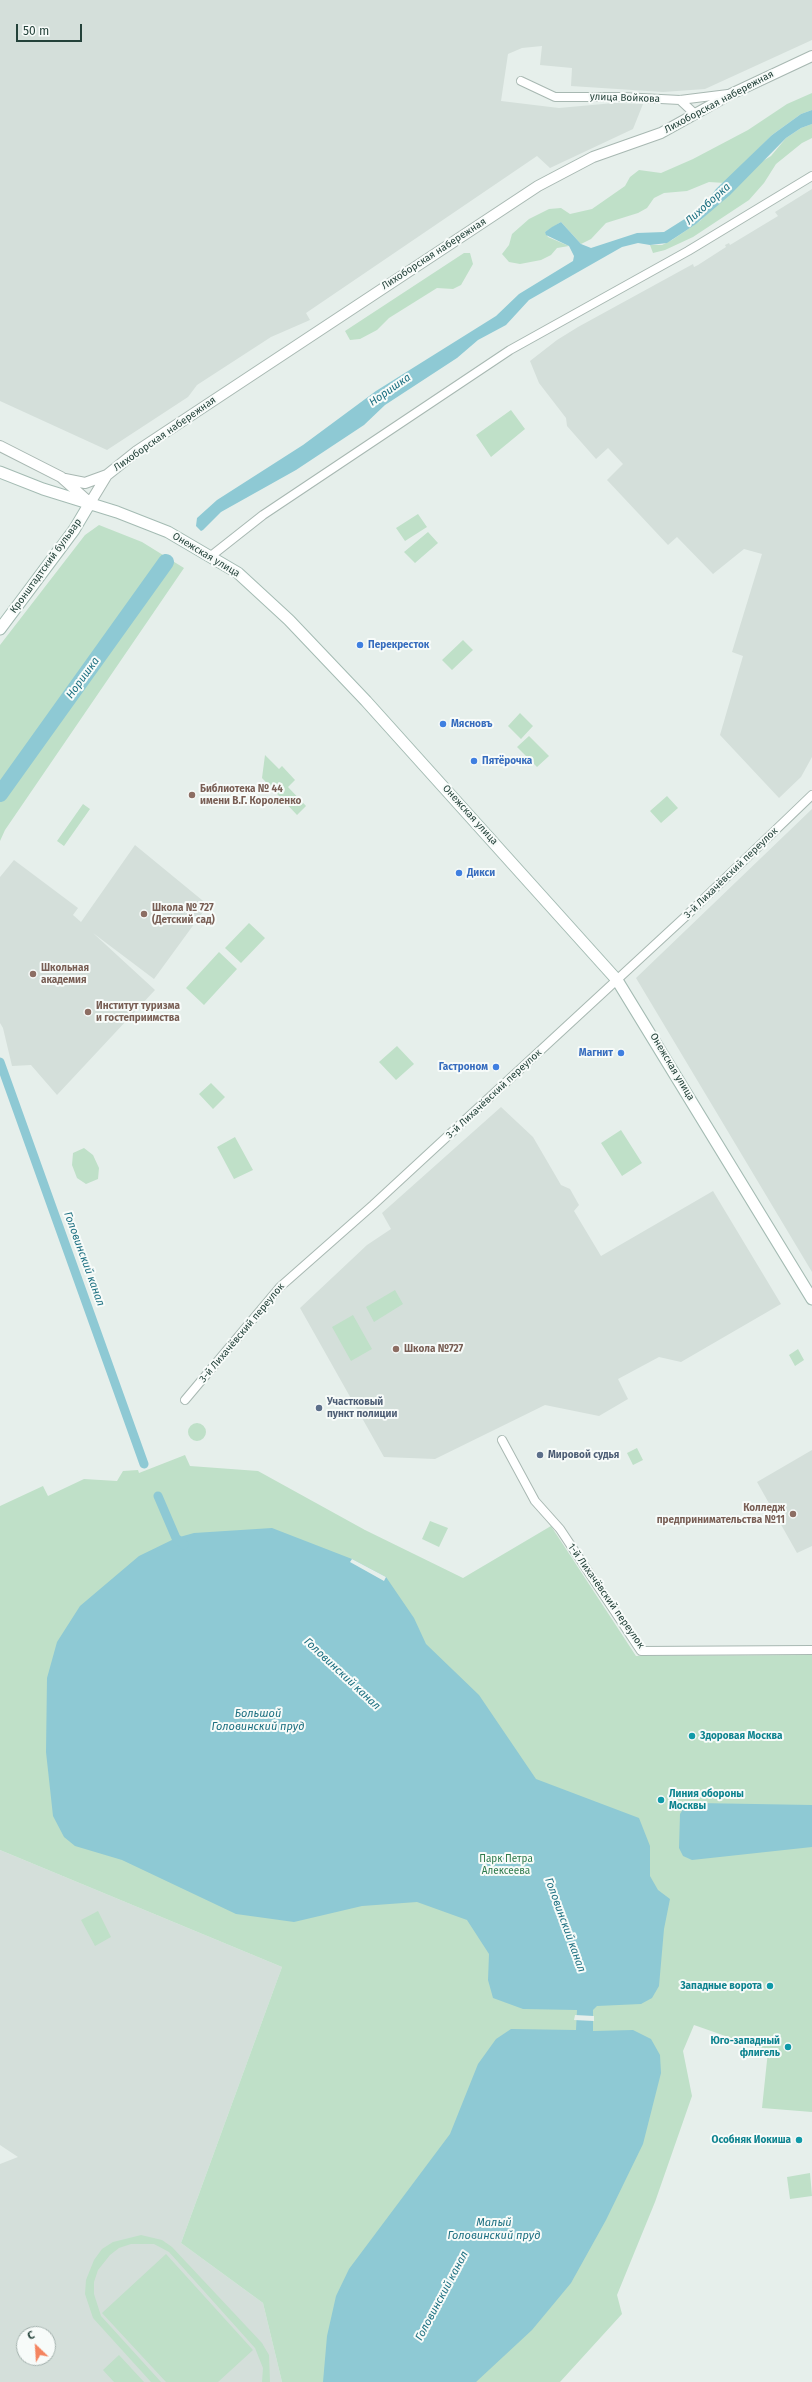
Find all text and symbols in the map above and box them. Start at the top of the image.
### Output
scale bar [18,16,84,42]
text: 50 m [23,24,49,38]
street label: Лихоборская набережная [662,68,776,136]
street label: улица Войкова [590,91,660,105]
water label: Лихоборка [683,180,733,228]
street label: Лихоборская набережная [380,216,488,292]
water label: Норишка [367,371,413,409]
street label: Лихоборская набережная [112,394,218,474]
street label: Кронштадтский бульвар [8,516,84,616]
street label: Онежская улица [170,530,242,580]
place label: Перекресток [368,639,429,651]
marker: Перекресток [355,640,365,650]
water label: Норишка [64,655,102,701]
place label: Мясновъ [451,718,492,730]
marker: Мясновъ [438,719,448,729]
place label: Пятёрочка [482,755,532,767]
marker: Пятёрочка [469,756,479,766]
place label: Библиотека № 44 имени В.Г. Короленко [200,783,301,806]
street label: Онежская улица [440,783,500,847]
marker: Библиотека № 44 имени В.Г. Короленко [187,790,197,800]
street label: 3-й Лихачёвский переулок [682,825,780,921]
place label: Дикси [467,867,495,879]
marker: Дикси [454,868,464,878]
place label: Школа № 727 (Детский сад) [152,902,215,926]
marker: Школа № 727 (Детский сад) [139,909,149,919]
place label: Школьная академия [41,962,89,986]
marker: Школьная академия [28,969,38,979]
place label: Институт туризма и гостеприимства [96,1000,180,1024]
marker: Институт туризма и гостеприимства [83,1007,93,1017]
street label: Онежская улица [647,1031,697,1103]
street label: 3-й Лихачёвский переулок [444,1047,544,1141]
place label: Магнит [579,1047,613,1059]
marker: Магнит [616,1048,626,1058]
place label: Гастроном [439,1061,488,1073]
marker: Гастроном [491,1062,501,1072]
water label: Головинский канал [61,1210,107,1308]
street label: 3-й Лихачёвский переулок [197,1281,287,1385]
place label: Школа №727 [404,1343,463,1355]
marker: Школа №727 [391,1344,401,1354]
place label: Участковый пункт полиции [327,1396,397,1420]
marker: Участковый пункт полиции [314,1403,324,1413]
place label: Мировой судья [548,1449,619,1461]
marker: Мировой судья [535,1450,545,1460]
place label: Колледж предпринимательства №11 [657,1502,785,1526]
marker: Колледж предпринимательства №11 [788,1509,798,1519]
street label: 1-й Лихачёвский переулок [565,1541,647,1651]
water label: Головинский канал [301,1635,383,1713]
water label: Большой Головинский пруд [212,1707,304,1733]
place label: Здоровая Москва [700,1730,782,1742]
marker: Здоровая Москва [687,1731,697,1741]
place label: Линия обороны Москвы [669,1788,744,1812]
marker: Линия обороны Москвы [656,1795,666,1805]
park label: Парк Петра Алексеева [479,1853,533,1876]
water label: Головинский канал [542,1876,588,1974]
place label: Западные ворота [680,1980,762,1992]
marker: Западные ворота [765,1981,775,1991]
place label: Юго-западный флигель [710,2035,780,2058]
marker: Юго-западный флигель [783,2042,793,2052]
place label: Особняк Иокиша [711,2134,791,2146]
marker: Особняк Иокиша [794,2135,804,2145]
water label: Малый Головинский пруд [448,2216,540,2242]
water label: Головинский канал [413,2249,471,2343]
north arrow [16,2326,56,2366]
text: С [26,2328,37,2343]

